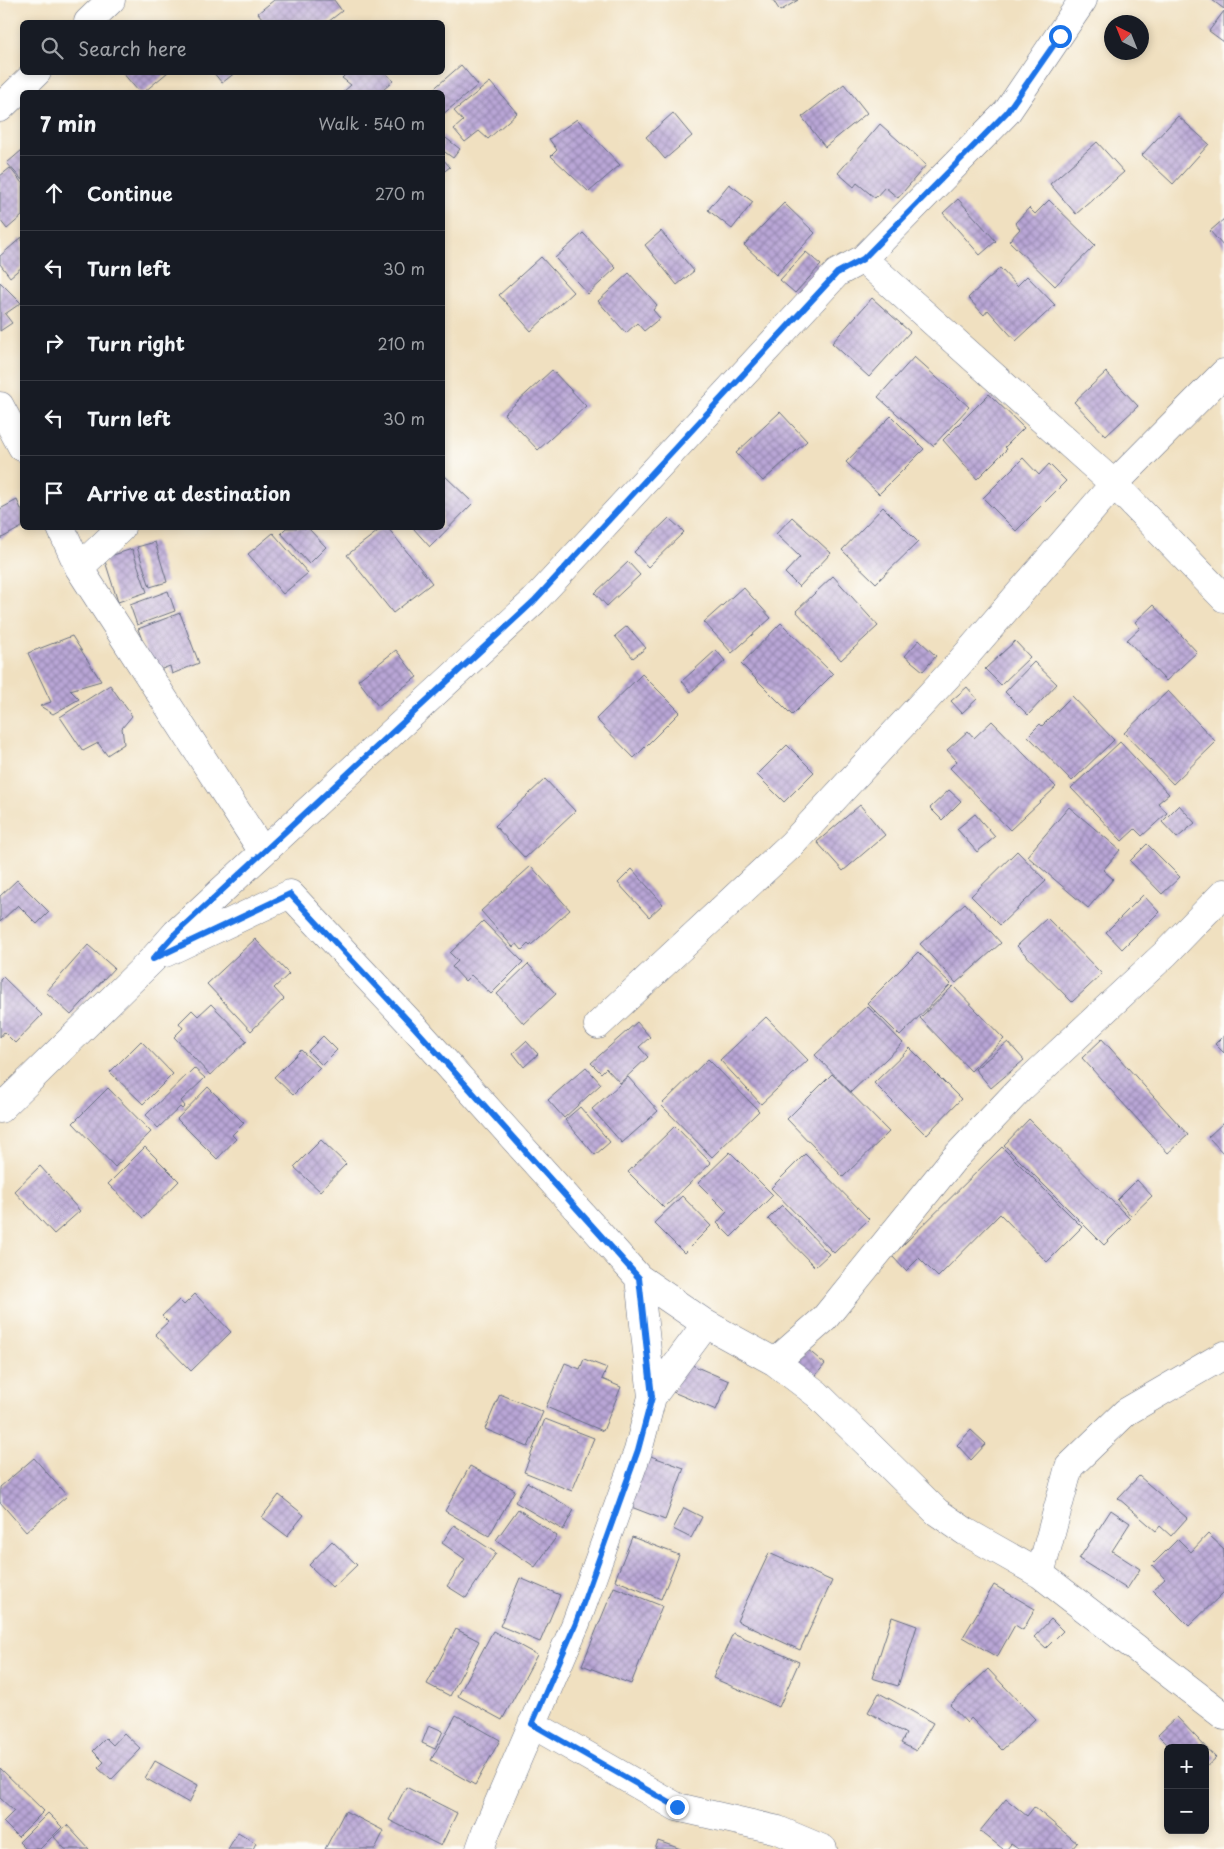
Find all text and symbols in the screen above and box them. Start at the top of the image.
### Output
north arrow [1104,15,1149,60]
search box [20,20,445,75]
route start [1049,25,1072,48]
icon: search [38,34,66,62]
text: Search here [78,34,187,62]
text: 7 min [40,107,96,139]
text: Walk · 540 m [319,111,425,135]
icon: ahead [40,179,68,207]
text: Continue [87,179,173,207]
text: 270 m [375,181,425,205]
icon: left [40,254,68,282]
text: Turn left [87,254,171,282]
text: 30 m [383,256,425,280]
icon: right [40,329,68,357]
text: Turn right [87,329,185,357]
text: 210 m [377,331,425,355]
icon: left [40,404,68,432]
text: Turn left [87,404,171,432]
text: 30 m [383,406,425,430]
icon: arrive [40,479,68,507]
text: Arrive at destination [87,479,291,507]
map controls [1164,1744,1209,1834]
button: + [1164,1744,1209,1789]
button: − [1164,1789,1209,1834]
route end [666,1796,689,1819]

